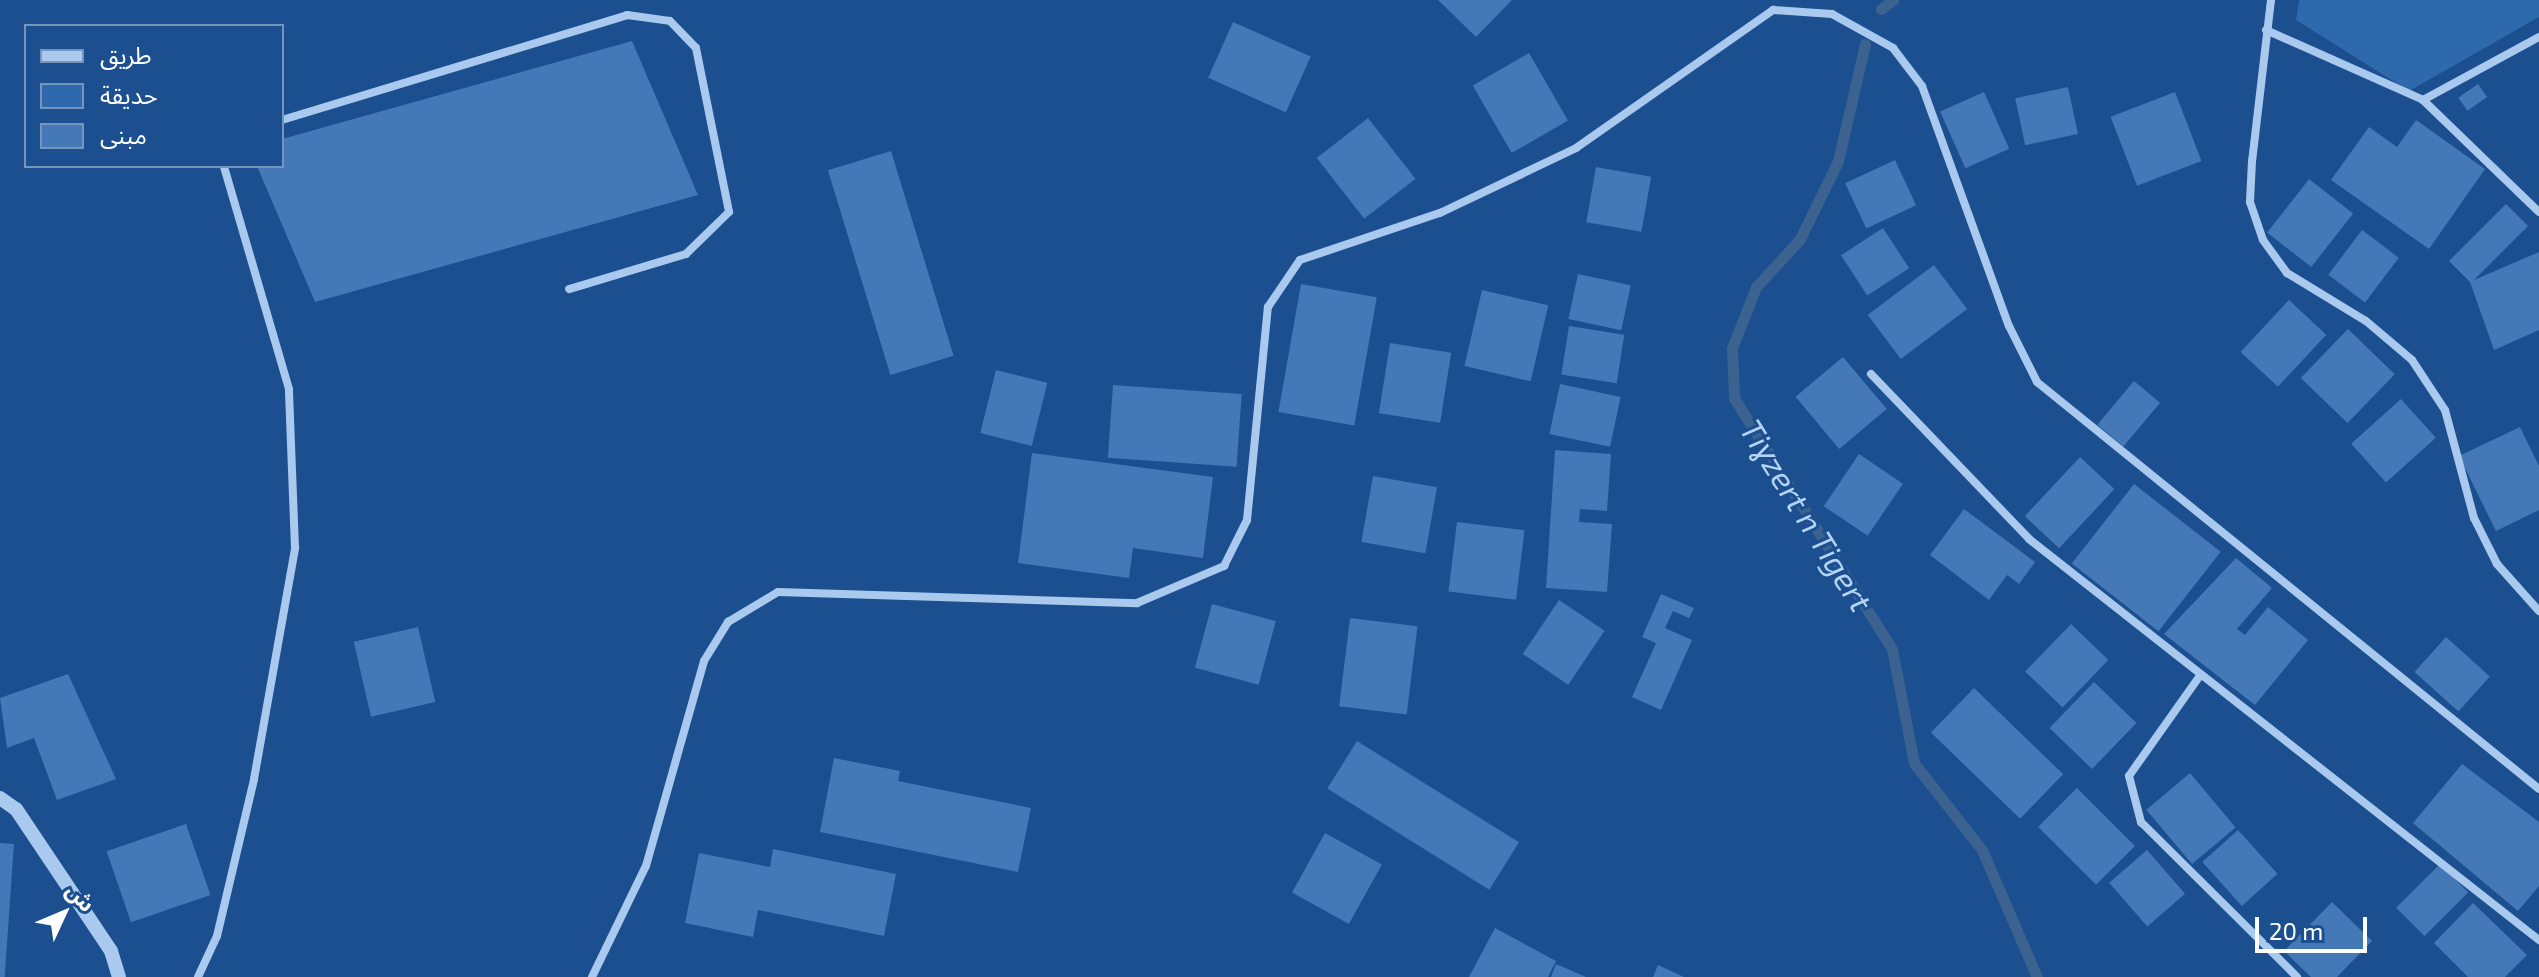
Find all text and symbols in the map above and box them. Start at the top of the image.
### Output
legend [24,24,284,168]
text: طريق [100,40,152,69]
text: حديقة [100,80,158,109]
text: مبنى [100,120,147,149]
water label: Tiɣzert n Tigert [1733,412,1881,618]
north arrow [24,873,104,953]
text: ش [61,876,101,916]
scale bar [2259,901,2371,951]
text: 20 m [2269,916,2323,945]

